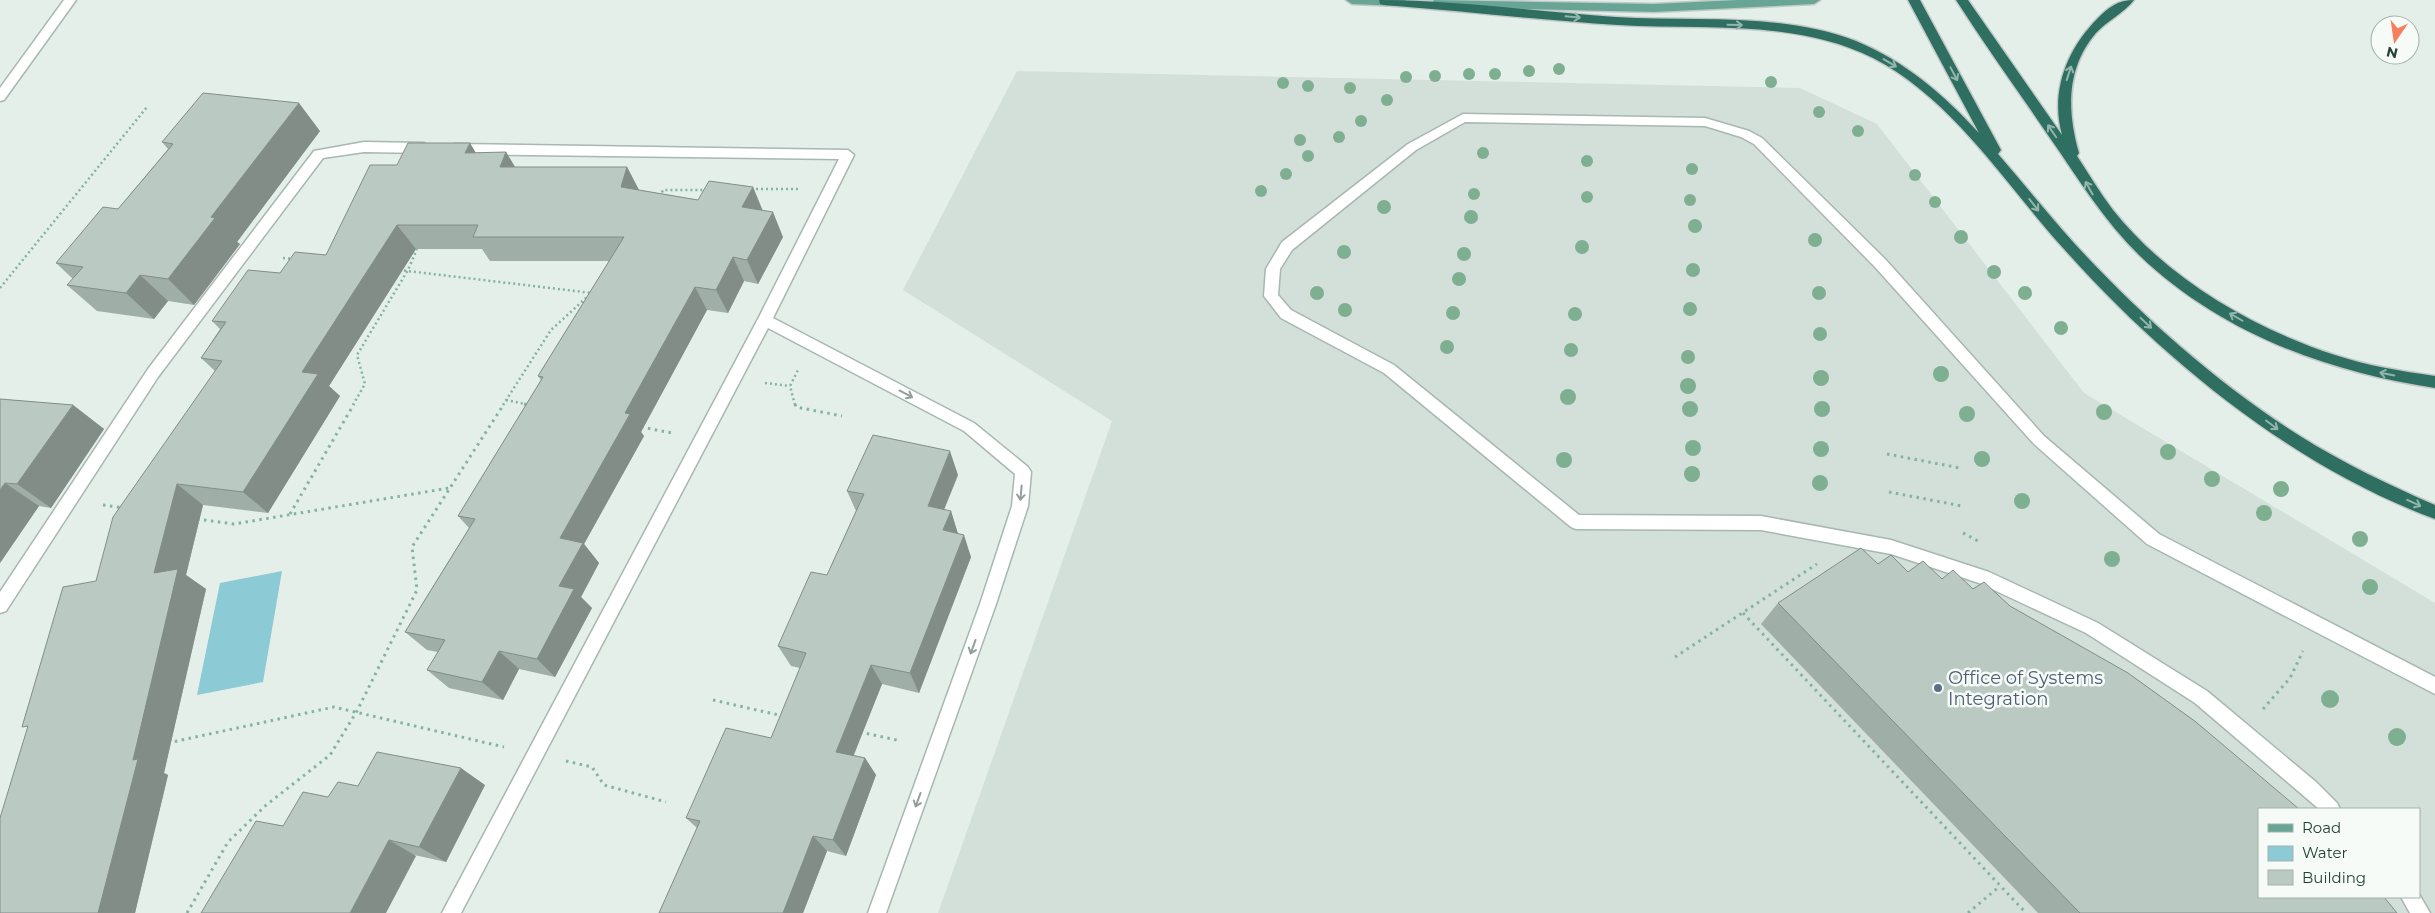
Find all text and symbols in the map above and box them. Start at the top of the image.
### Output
one-way arrow [1564,12,1580,21]
north arrow [2370,15,2420,65]
one-way arrow [1727,20,1743,29]
text: N [2385,43,2400,63]
one-way arrow [1883,58,1897,68]
one-way arrow [1950,66,1959,81]
one-way arrow [2065,66,2074,81]
one-way arrow [2047,124,2057,138]
one-way arrow [2084,182,2094,196]
one-way arrow [2028,199,2039,212]
one-way arrow [2229,311,2243,321]
one-way arrow [2139,317,2152,329]
one-way arrow [2379,369,2395,379]
one-way arrow [898,389,913,399]
one-way arrow [2265,420,2278,431]
one-way arrow [1016,484,1026,500]
one-way arrow [2406,499,2421,509]
one-way arrow [967,639,977,655]
place label: Office of Systems Integration [1948,667,2103,710]
marker: Office of Systems Integration [1932,682,1944,694]
one-way arrow [913,792,922,808]
legend [2258,808,2420,898]
text: Road [2302,818,2341,837]
text: Water [2302,843,2348,862]
text: Building [2302,868,2366,887]

